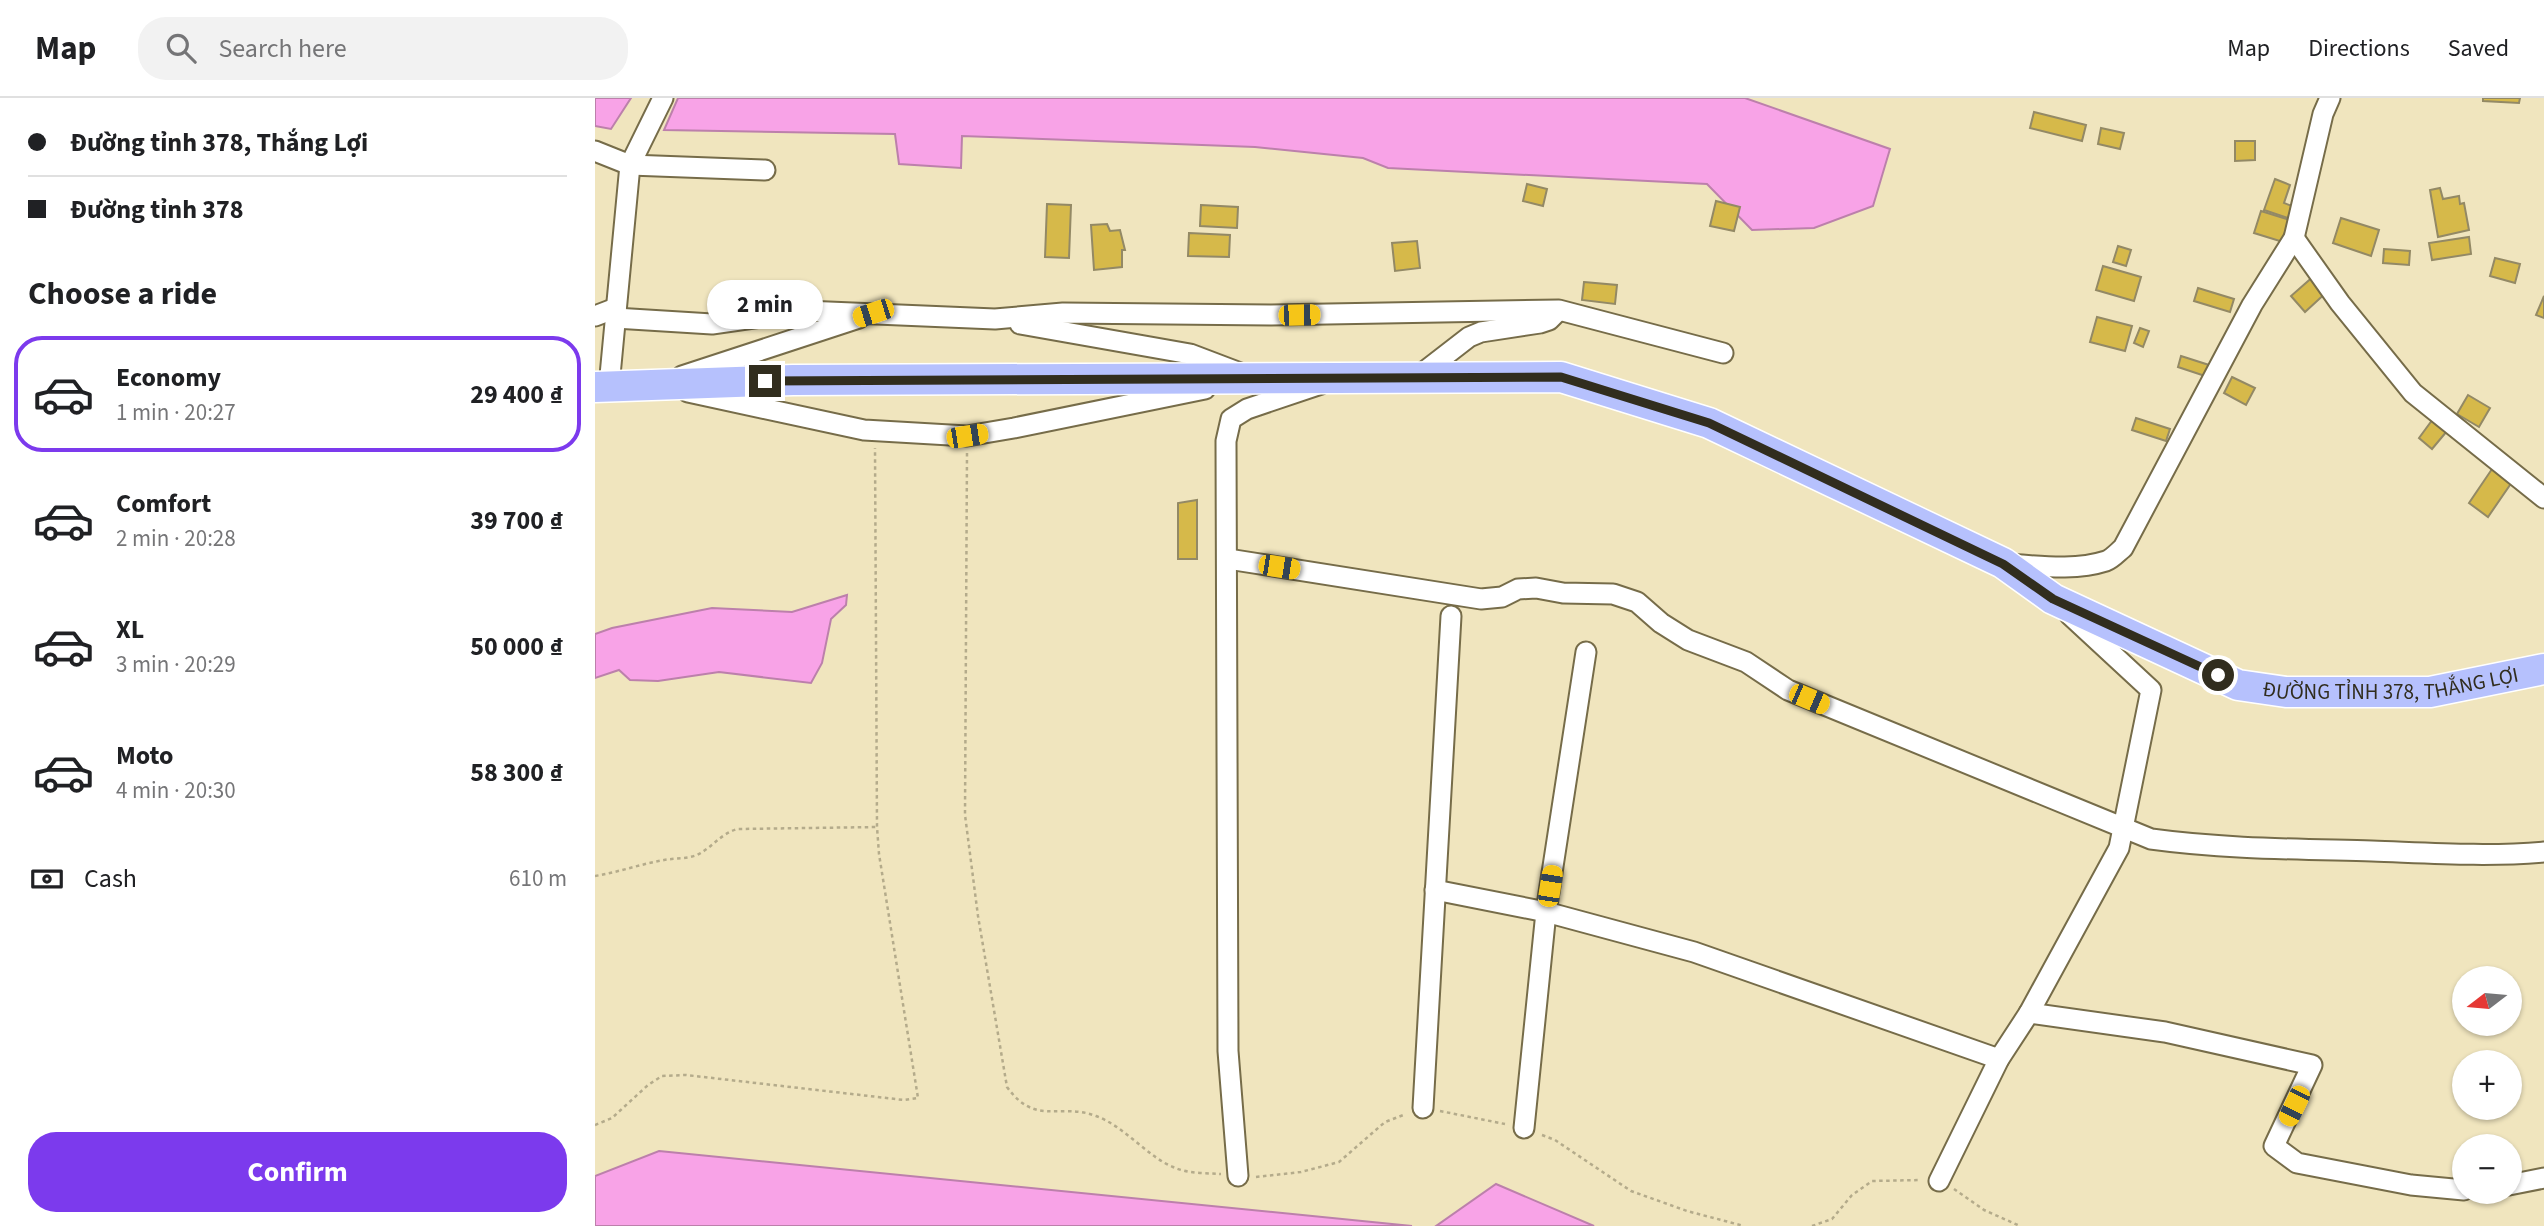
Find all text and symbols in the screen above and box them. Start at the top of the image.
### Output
search box [138,17,628,80]
text: Map [35,25,96,72]
icon: search [162,29,200,67]
text: Search here [218,30,347,67]
text: Map [2227,31,2270,66]
text: Directions [2308,31,2410,66]
text: Saved [2448,31,2509,66]
text: Đường tỉnh 378, Thắng Lợi [70,124,368,161]
text: Đường tỉnh 378 [70,191,243,228]
text: Choose a ride [28,271,217,317]
callout: 2 min [707,280,823,328]
text: 2 min [737,288,793,321]
car [850,297,897,329]
car [1278,304,1321,326]
text: Economy [116,359,221,396]
icon: car [32,363,95,426]
route end [749,365,781,397]
text: 29 400 ₫ [470,376,563,413]
text: 1 min · 20:27 [116,396,236,429]
car [945,422,990,450]
text: Comfort [116,485,211,522]
icon: car [32,489,95,552]
text: 39 700 ₫ [470,502,563,539]
text: 2 min · 20:28 [116,522,236,555]
car [1257,553,1302,581]
text: XL [116,611,144,648]
icon: car [32,615,95,678]
text: 50 000 ₫ [470,628,563,665]
text: 3 min · 20:29 [116,648,236,681]
route start [2202,659,2234,691]
street label: ĐƯỜNG TỈNH 378, THẮNG LỢI [2261,660,2521,708]
car [1786,681,1833,717]
text: Moto [116,737,173,774]
icon: car [32,741,95,804]
text: 58 300 ₫ [470,754,563,791]
text: 4 min · 20:30 [116,774,236,807]
icon: cash [28,860,66,898]
text: Cash [84,860,137,897]
text: 610 m [509,862,567,895]
car [1537,864,1564,908]
north arrow [2452,966,2522,1036]
map controls [2452,966,2522,1204]
button: + [2452,1050,2522,1120]
car [2276,1083,2313,1129]
button: Confirm [28,1132,567,1212]
button: − [2452,1134,2522,1204]

